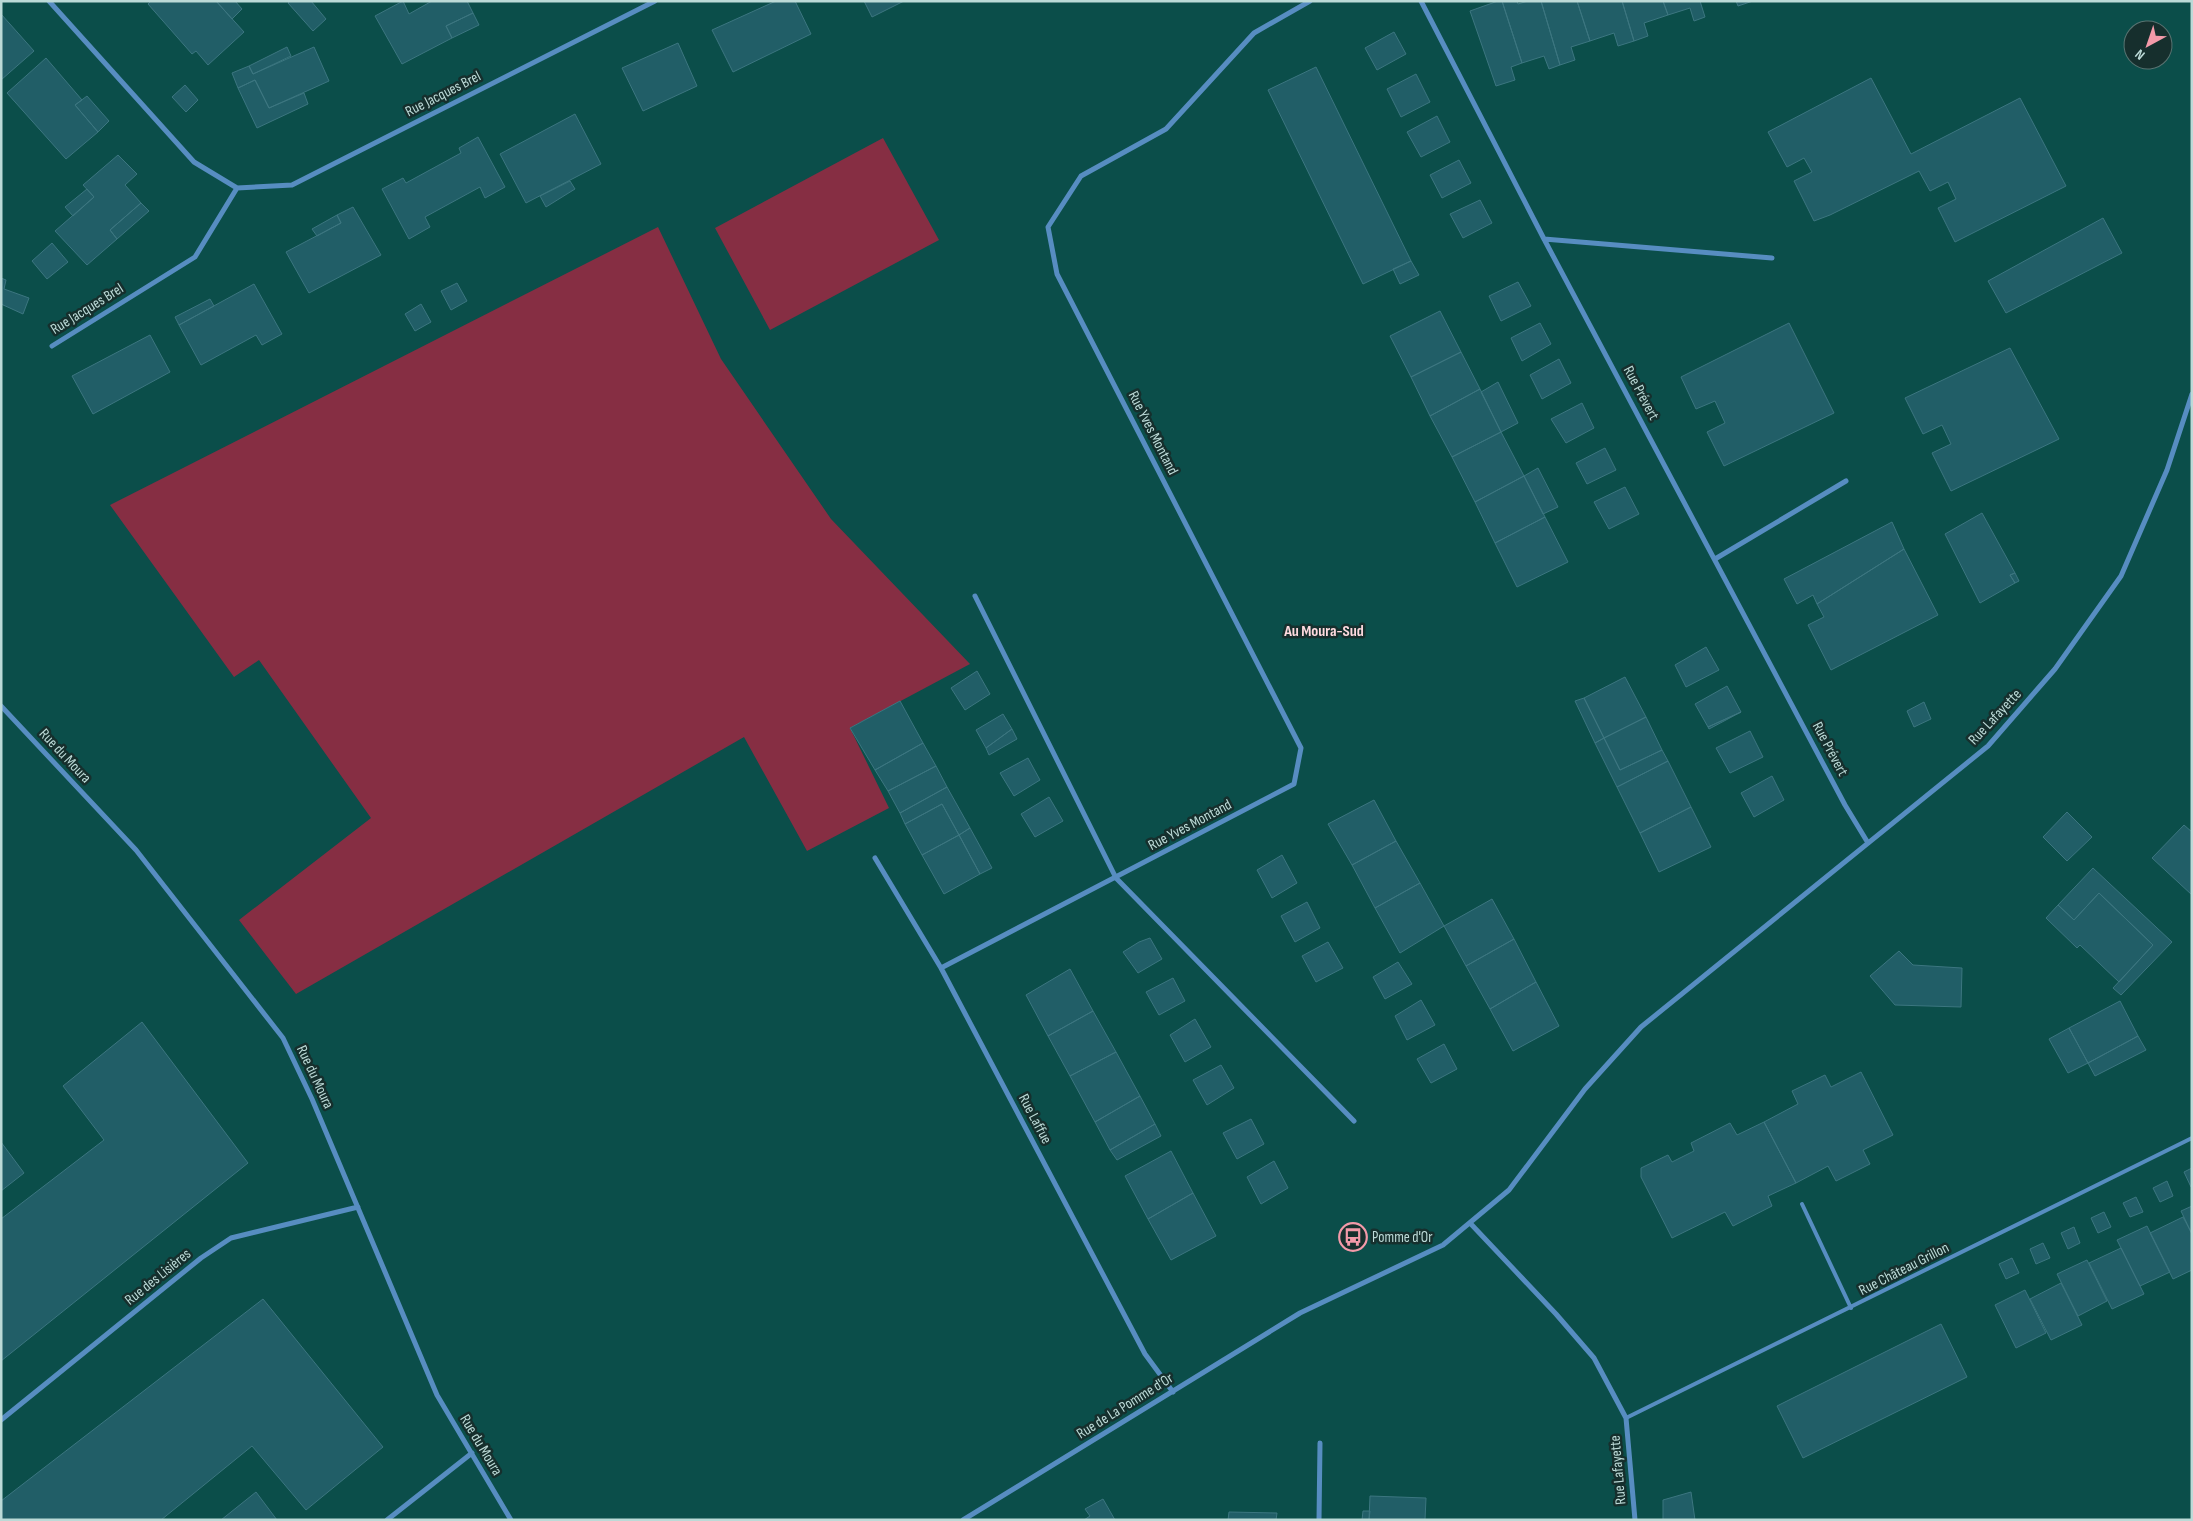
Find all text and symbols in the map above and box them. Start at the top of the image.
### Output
north arrow [2123,20,2173,70]
text: N [2132,46,2148,63]
street label: Rue Jacques Brel [402,67,484,121]
street label: Rue Jacques Brel [47,279,127,339]
street label: Rue Prévert [1619,363,1663,424]
street label: Rue Yves Montand [1124,388,1182,478]
district label: Au Moura-Sud [1283,622,1364,641]
street label: Rue Lafayette [1964,685,2026,749]
street label: Rue Prévert [1808,719,1852,780]
street label: Rue du Moura [35,725,95,787]
street label: Rue Yves Montand [1145,795,1235,855]
street label: Rue du Moura [292,1042,338,1112]
street label: Rue Laffue [1014,1091,1056,1147]
bus stop icon: Pomme d'Or [1338,1222,1368,1252]
place label: Pomme d'Or [1372,1228,1433,1247]
street label: Rue Château Grillon [1856,1238,1952,1300]
street label: Rue des Lisières [121,1245,195,1309]
street label: Rue de La Pomme d'Or [1073,1368,1177,1443]
street label: Rue du Moura [455,1411,507,1479]
street label: Rue Lafayette [1606,1435,1630,1505]

